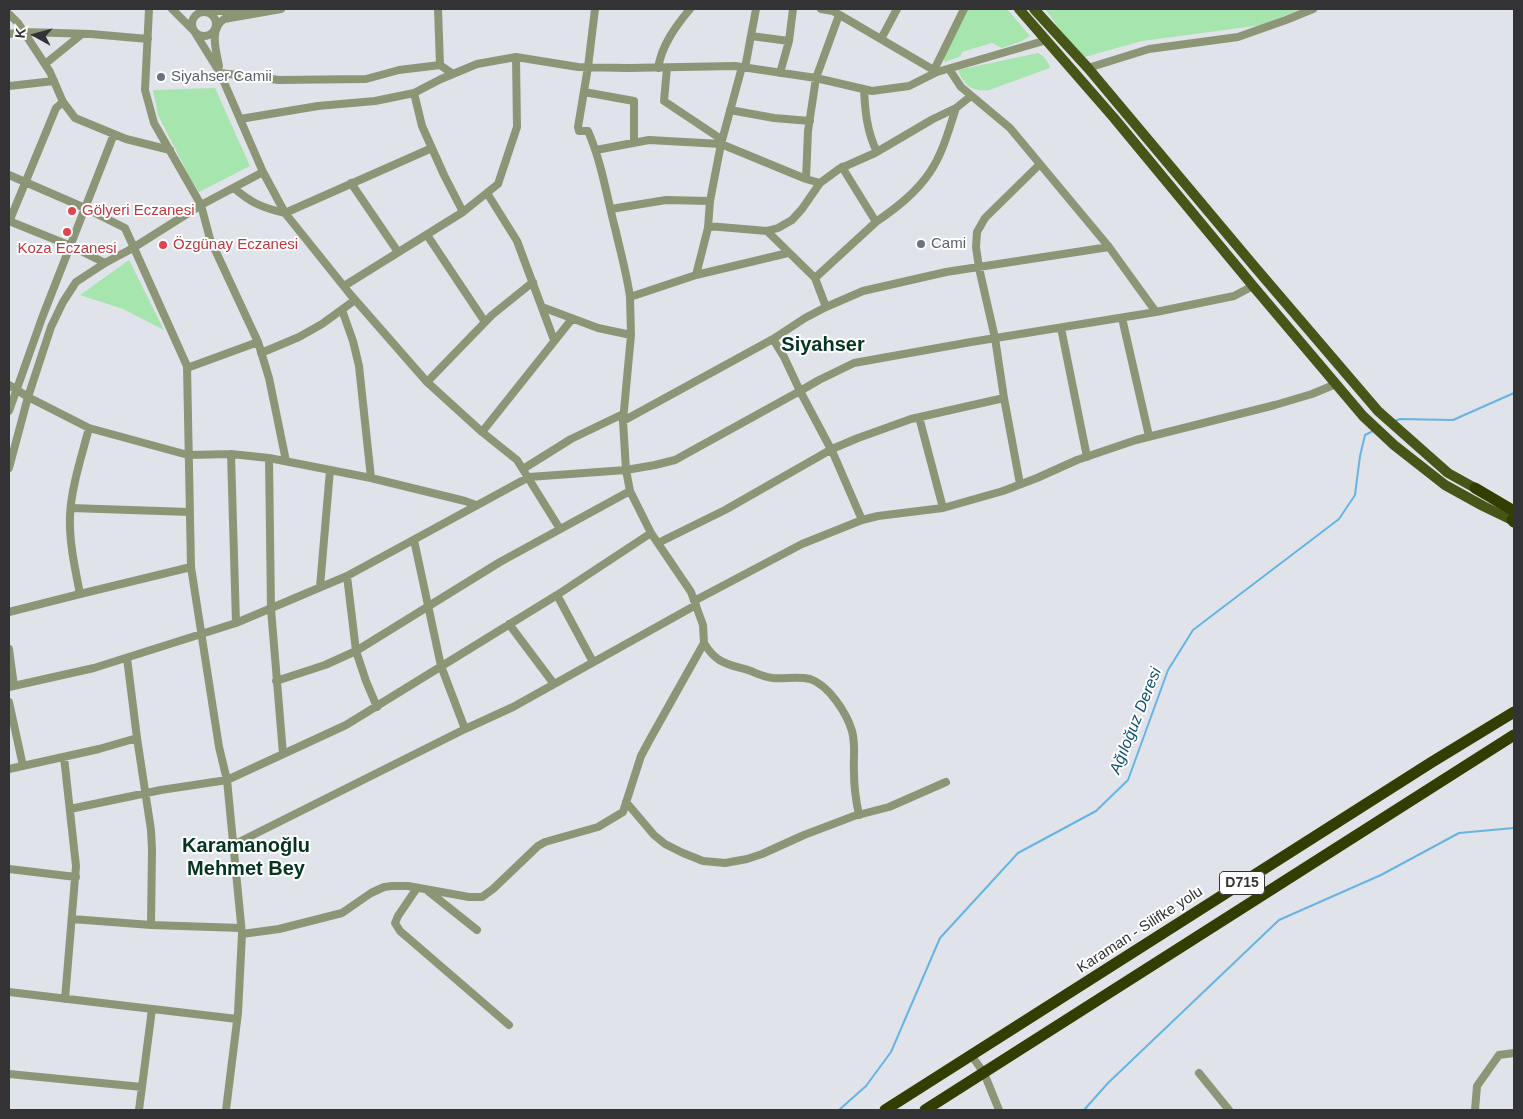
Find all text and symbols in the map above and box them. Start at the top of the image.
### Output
north arrow [10,10,60,60]
text: K [12,27,29,39]
place label: Siyahser Camii [171,68,272,86]
marker: Siyahser Camii [155,71,167,83]
place label: Gölyeri Eczanesi [82,202,195,220]
marker: Gölyeri Eczanesi [66,205,78,217]
marker: Koza Eczanesi [61,226,73,238]
place label: Cami [931,235,966,253]
place label: Özgünay Eczanesi [173,236,298,254]
marker: Cami [915,238,927,250]
marker: Özgünay Eczanesi [157,239,169,251]
place label: Koza Eczanesi [17,240,117,258]
district label: Siyahser [781,333,865,357]
water label: Ağıloğuz Deresi [1106,665,1166,777]
district label: Karamanoğlu Mehmet Bey [182,834,310,881]
road number: D715 [1220,871,1264,894]
street label: Karaman - Silifke yolu [1074,883,1206,977]

